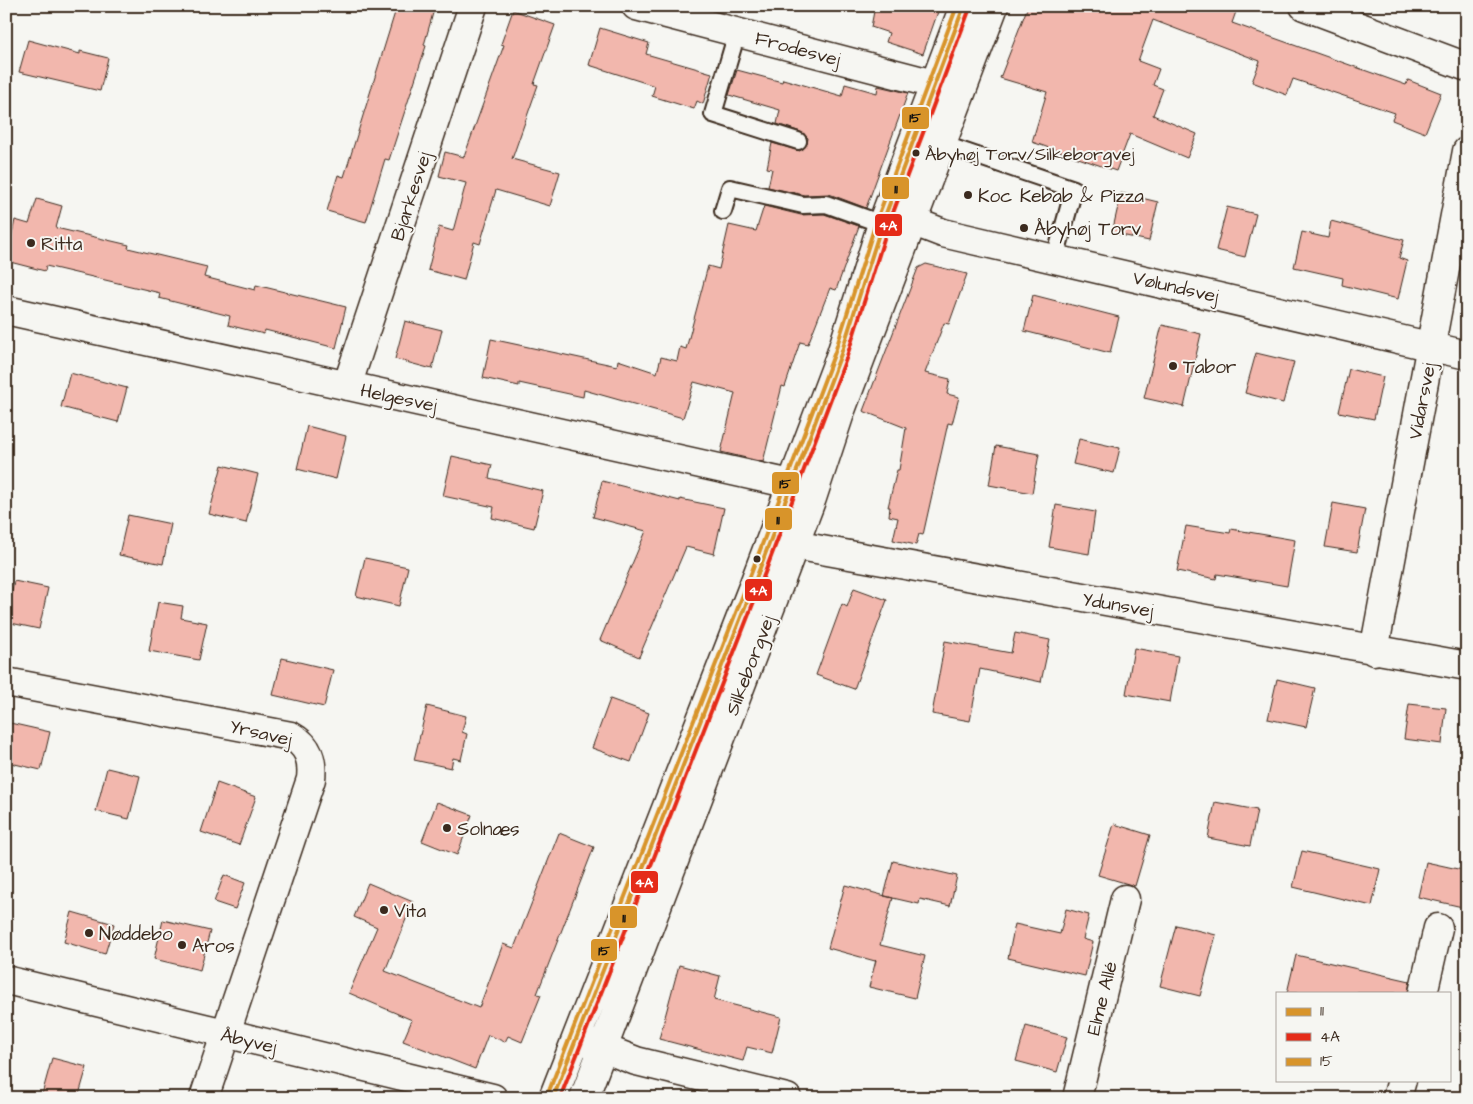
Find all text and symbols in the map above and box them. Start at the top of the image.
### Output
street label: Frodesvej [752,25,844,74]
line badge: 15 [901,106,930,130]
text: 15 [909,108,922,128]
place label: Åbyhøj Torv/Silkeborgvej [925,142,1135,168]
street label: Bjarkesvej [384,148,439,244]
marker: Åbyhøj Torv/Silkeborgvej [911,148,921,158]
line badge: 11 [881,176,910,200]
text: 11 [894,179,898,199]
place label: Koc Kebab & Pizza [978,183,1144,210]
marker: Koc Kebab & Pizza [962,189,974,201]
line badge: 4A [874,213,903,237]
text: 4A [879,216,898,236]
place label: Åbyhøj Torv [1034,216,1141,244]
marker: Åbyhøj Torv [1018,222,1030,234]
place label: Ritta [41,231,83,258]
marker: Ritta [25,237,37,249]
street label: Vølundsvej [1130,264,1222,311]
place label: Tabor [1183,354,1237,381]
marker: Tabor [1167,360,1179,372]
street label: Vidarsvej [1402,360,1443,442]
street label: Helgesvej [358,377,440,421]
line badge: 15 [771,471,800,495]
text: 15 [779,474,792,494]
line badge: 11 [764,507,793,531]
text: 11 [776,510,780,530]
unlabelled marker [752,554,762,564]
line badge: 4A [744,578,773,602]
text: 4A [749,581,768,601]
street label: Ydunsvej [1080,586,1156,625]
street label: Silkeborgvej [719,611,783,720]
street label: Yrsavej [227,713,295,754]
place label: Solnæs [457,816,519,843]
marker: Solnæs [441,822,453,834]
line badge: 4A [630,870,659,894]
text: 4A [635,873,654,893]
place label: Vita [394,898,426,925]
marker: Vita [378,904,390,916]
line badge: 11 [609,905,638,929]
text: 11 [622,908,626,928]
place label: Nøddebo [99,921,173,948]
marker: Nøddebo [83,927,95,939]
place label: Aros [192,933,235,960]
line badge: 15 [590,938,618,962]
marker: Aros [176,939,188,951]
text: 15 [598,941,611,961]
street label: Elme Allé [1080,959,1125,1038]
legend [1276,992,1450,1082]
text: 11 [1320,1001,1324,1022]
street label: Åbyvej [218,1022,280,1062]
text: 4A [1320,1027,1340,1048]
text: 15 [1320,1051,1333,1072]

